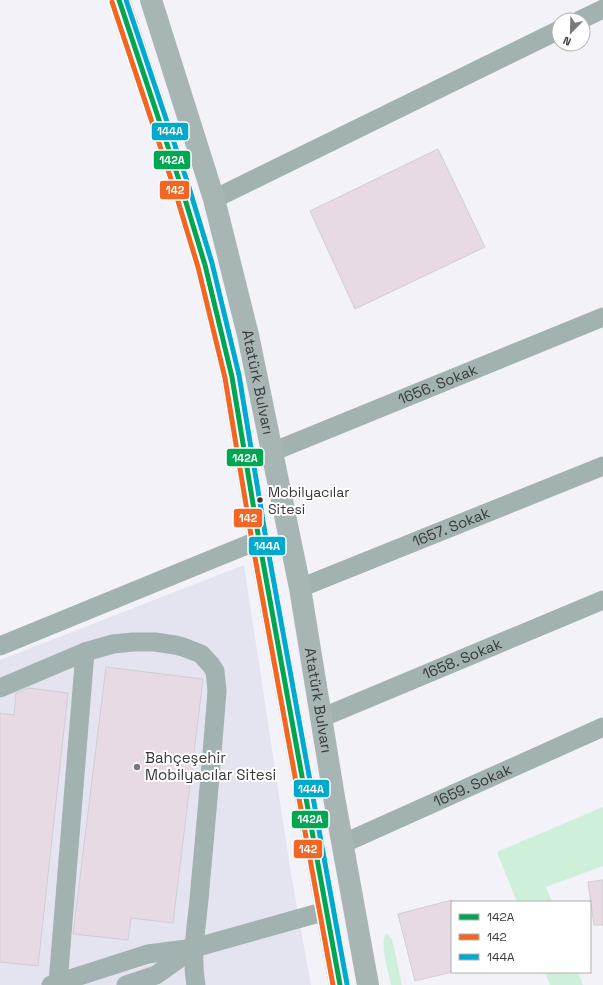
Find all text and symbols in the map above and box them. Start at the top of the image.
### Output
north arrow [551,12,591,52]
text: N [561,33,573,49]
line badge: 144A [151,122,189,141]
text: 144A [157,124,183,138]
line badge: 142A [153,150,191,170]
text: 142A [159,153,185,167]
line badge: 142 [159,180,190,200]
text: 142 [166,183,185,197]
street label: Atatürk Bulvarı [238,328,278,436]
street label: 1656. Sokak [395,359,480,409]
line badge: 142A [226,448,264,467]
text: 142A [232,451,258,465]
place label: Mobilyacılar Sitesi [268,483,350,518]
marker: Mobilyacılar Sitesi [255,495,265,505]
street label: 1657. Sokak [409,503,493,551]
line badge: 142 [233,508,263,528]
text: 142 [239,511,258,525]
line badge: 144A [248,536,286,556]
text: 144A [254,539,280,553]
street label: 1658. Sokak [419,633,504,683]
street label: Atatürk Bulvarı [301,646,337,754]
place label: Bahçeşehir Mobilyacılar Sitesi [145,748,276,784]
street label: 1659. Sokak [430,759,514,811]
marker: Bahçeşehir Mobilyacılar Sitesi [132,762,142,772]
line badge: 144A [293,779,330,798]
text: 144A [298,782,324,796]
line badge: 142A [291,810,329,829]
text: 142A [297,812,323,826]
line badge: 142 [293,839,323,859]
text: 142 [299,842,318,856]
legend [451,901,591,973]
text: 142A [487,909,515,925]
text: 142 [487,929,507,945]
text: 144A [487,949,515,965]

